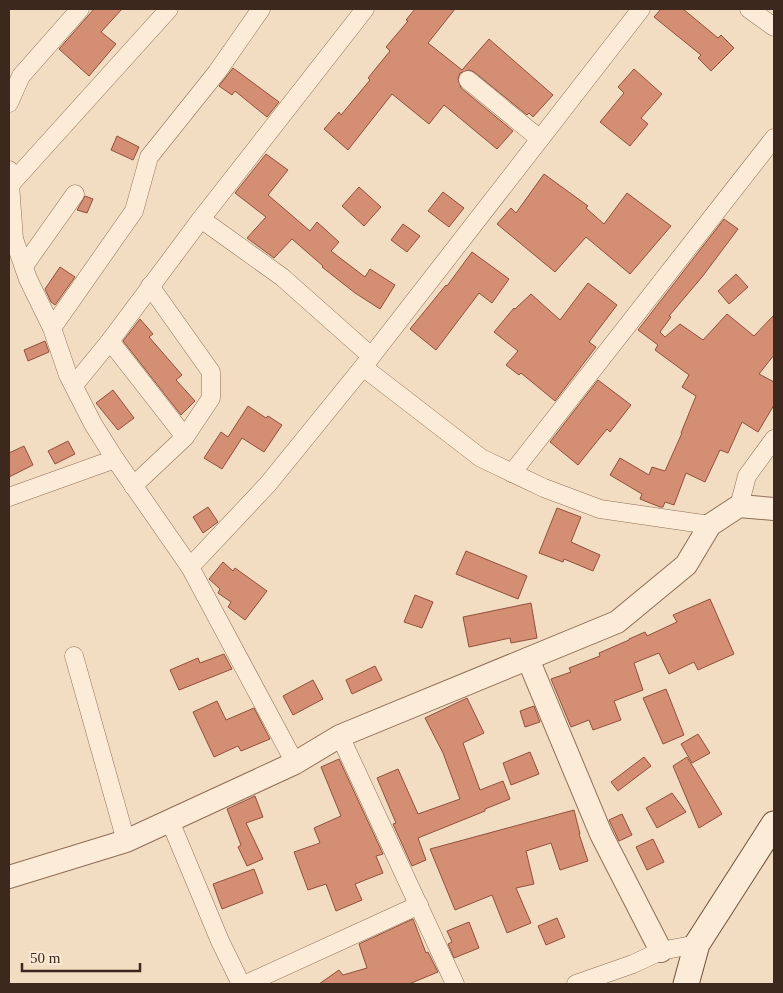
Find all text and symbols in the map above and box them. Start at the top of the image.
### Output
scale bar [22,940,140,972]
text: 50 m [30,950,61,966]

